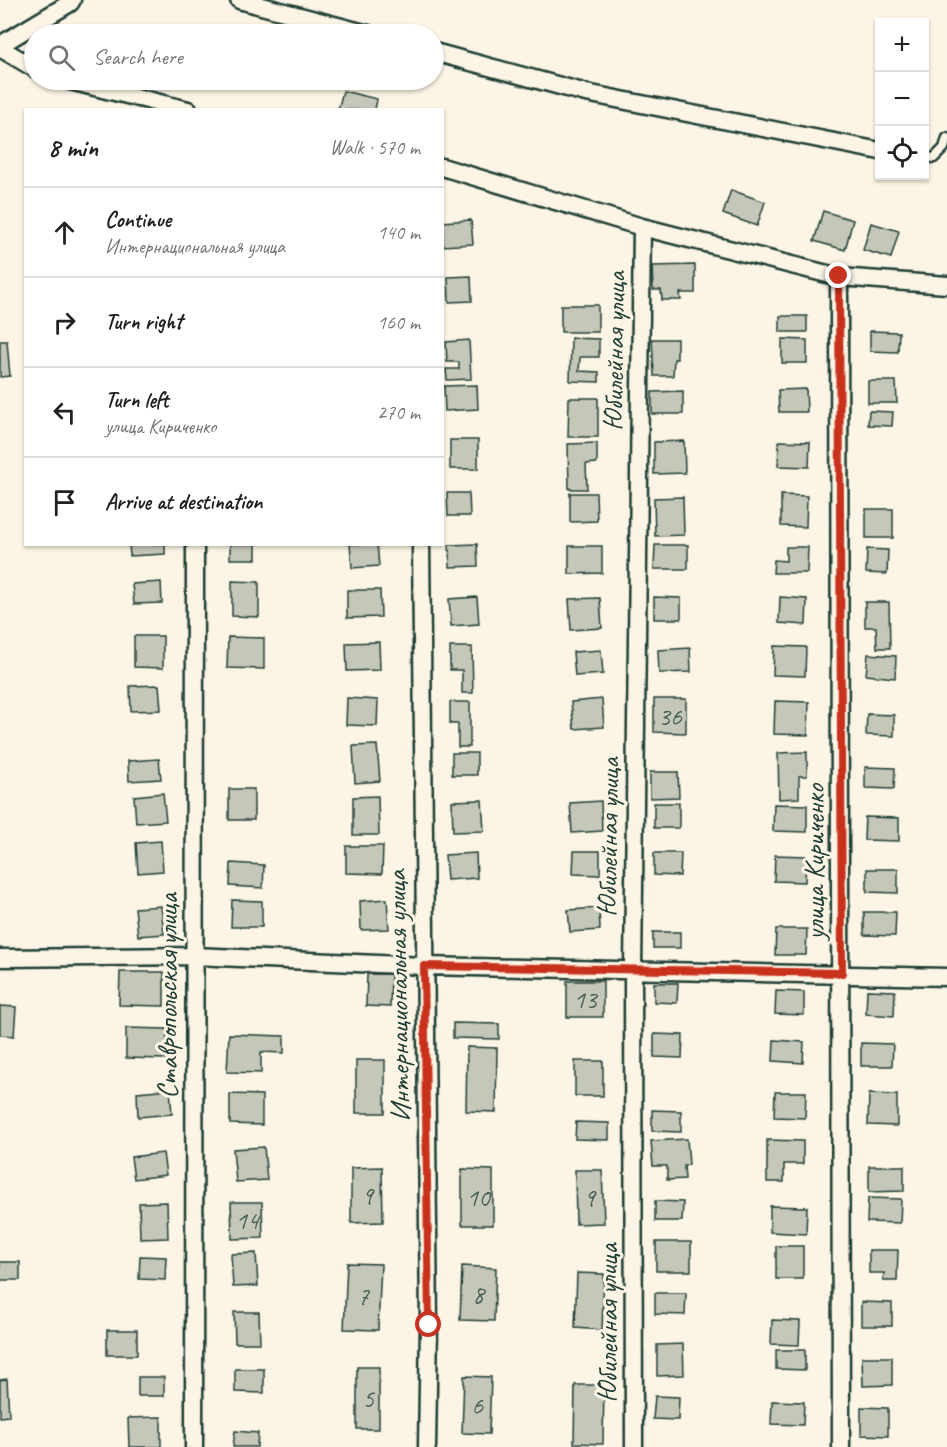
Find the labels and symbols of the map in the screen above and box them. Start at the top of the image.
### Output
route end [825,262,851,288]
street label: Юбилейная улица [595,269,633,431]
house number: 36 [658,700,683,733]
street label: Юбилейная улица [589,755,627,917]
street label: улица Кириченко [797,782,832,942]
street label: Интернациональная улица [378,868,418,1122]
street label: Ставропольская улица [150,892,185,1099]
house number: 13 [573,983,599,1016]
house number: 9 [361,1179,375,1212]
house number: 10 [466,1181,492,1214]
house number: 9 [583,1181,597,1214]
house number: 14 [235,1204,261,1237]
street label: Юбилейная улица [590,1242,625,1402]
house number: 8 [472,1278,486,1311]
house number: 7 [357,1280,370,1313]
route start [415,1311,441,1337]
house number: 5 [362,1382,375,1415]
house number: 6 [471,1389,484,1422]

